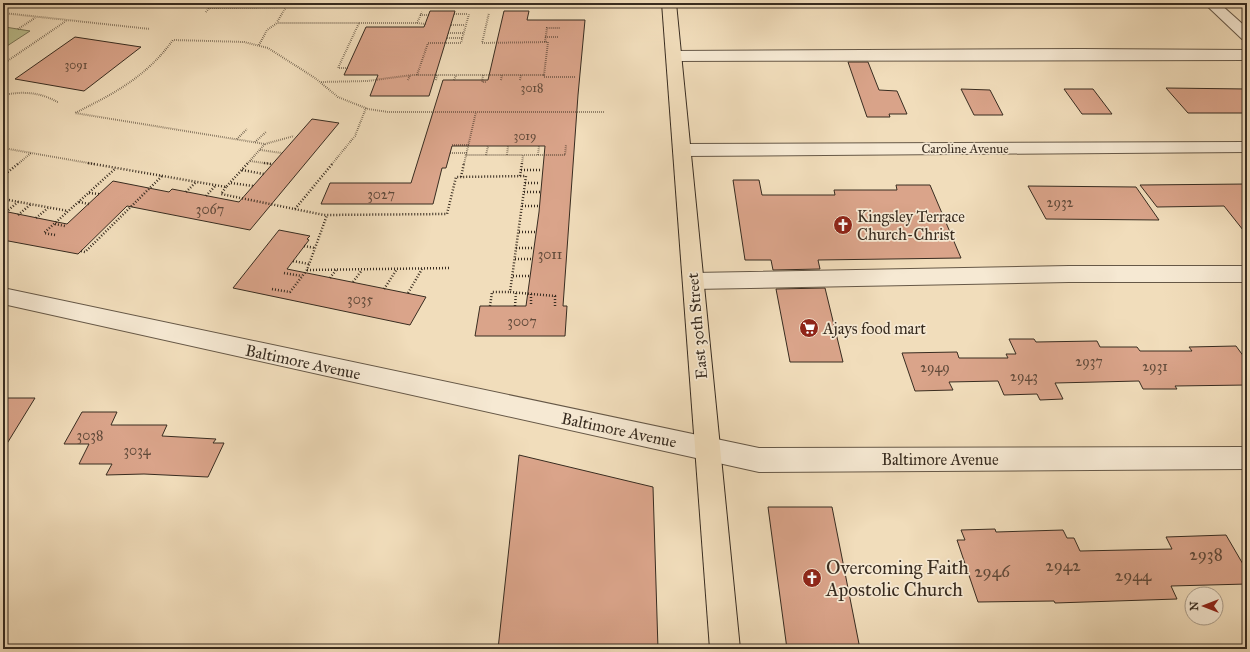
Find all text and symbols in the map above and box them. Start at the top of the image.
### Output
house number: 3091 [65,58,88,72]
house number: 3018 [521,81,543,95]
house number: 3019 [514,129,536,143]
street label: Caroline Avenue [921,141,1009,157]
house number: 3027 [367,186,395,203]
house number: 2932 [1047,194,1074,211]
house number: 3067 [196,201,224,218]
place label: Kingsley Terrace Church-Christ [857,207,965,244]
church icon: Kingsley Terrace Church-Christ [832,214,854,236]
house number: 3011 [538,246,563,263]
street label: East 30th Street [683,272,711,380]
house number: 3035 [347,291,373,308]
house number: 3007 [507,313,537,330]
supermarket icon: Ajays food mart [798,317,820,339]
place label: Ajays food mart [822,319,926,338]
street label: Baltimore Avenue [244,341,363,384]
house number: 2937 [1075,353,1103,370]
house number: 2931 [1142,358,1168,375]
house number: 2949 [920,359,950,376]
house number: 2943 [1010,368,1038,385]
street label: Baltimore Avenue [560,409,679,452]
house number: 3038 [77,427,103,444]
house number: 3034 [123,442,152,459]
street label: Baltimore Avenue [881,450,999,469]
house number: 2938 [1189,544,1223,565]
house number: 2942 [1045,555,1081,576]
place label: Overcoming Faith Apostolic Church [825,556,969,601]
house number: 2946 [974,561,1011,582]
house number: 2944 [1115,565,1152,586]
church icon: Overcoming Faith Apostolic Church [801,567,823,589]
north arrow [1184,586,1224,626]
text: N [1188,601,1201,611]

